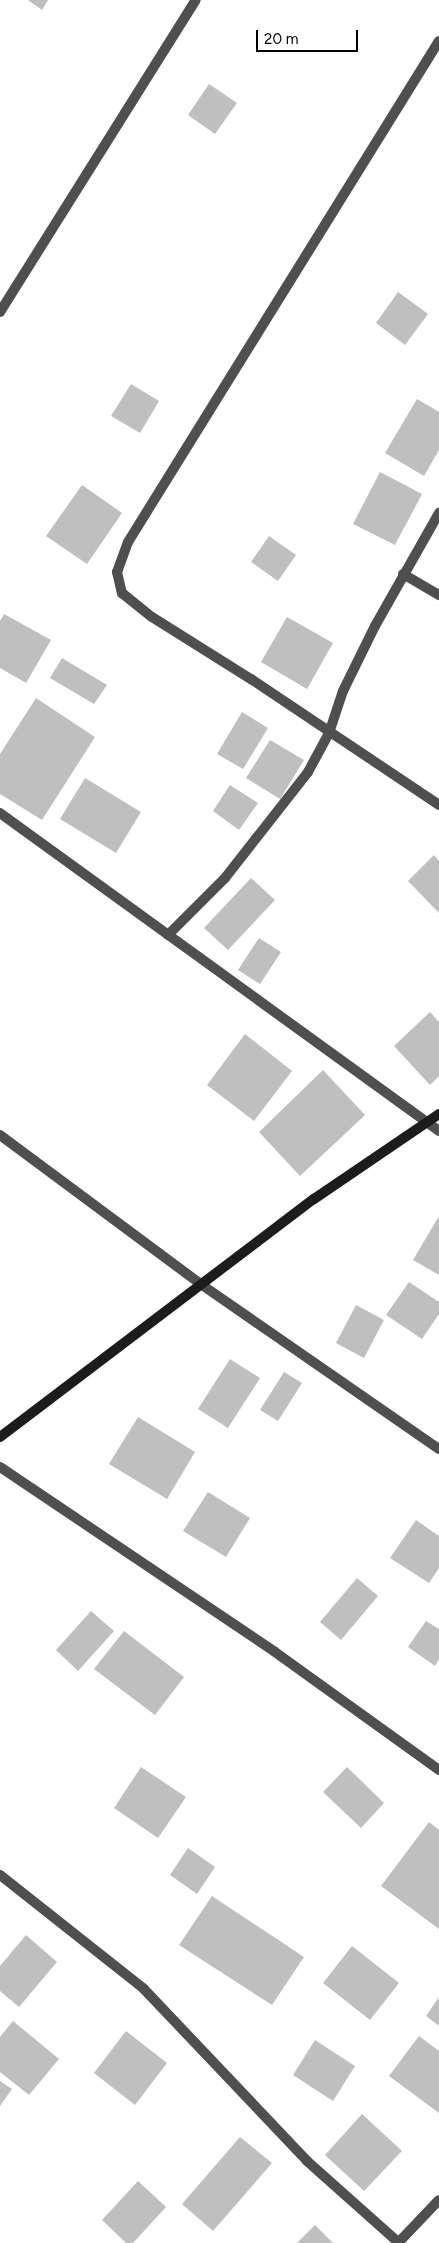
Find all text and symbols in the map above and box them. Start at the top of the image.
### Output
scale bar [259,20,362,52]
text: 20 m [264,30,298,48]

